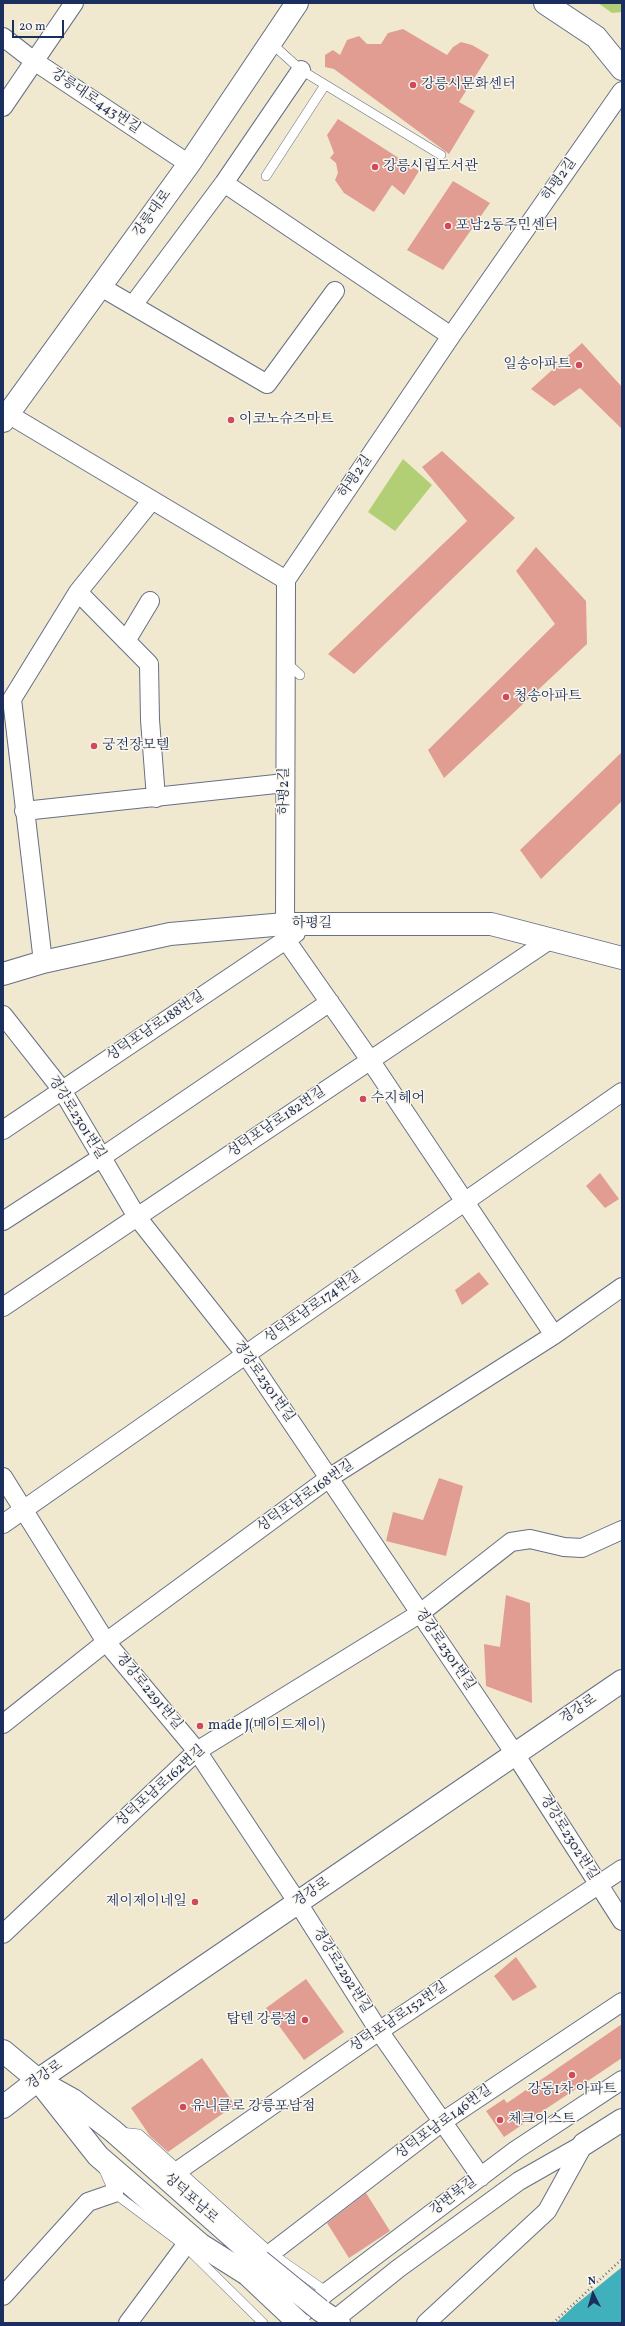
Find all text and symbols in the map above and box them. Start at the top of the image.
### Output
scale bar [14,12,66,38]
text: 20 m [19,19,46,35]
street label: 강릉대로443번길 [47,66,143,138]
place label: 강릉시문화센터 [421,77,516,93]
marker: 강릉시문화센터 [408,80,418,90]
street label: 하평2길 [539,155,581,205]
place label: 강릉시립도서관 [383,159,478,175]
marker: 강릉시립도서관 [370,162,380,172]
street label: 강릉대로 [130,187,176,241]
place label: 포남2동주민센터 [456,218,558,234]
marker: 포남2동주민센터 [443,221,453,231]
place label: 일송아파트 [503,357,571,373]
marker: 일송아파트 [574,360,584,370]
place label: 이코노슈즈마트 [239,412,334,428]
marker: 이코노슈즈마트 [226,415,236,425]
street label: 하평2길 [336,452,376,502]
place label: 청송아파트 [514,689,582,705]
marker: 청송아파트 [501,692,511,702]
place label: 궁전장모텔 [102,738,170,754]
marker: 궁전장모텔 [89,741,99,751]
street label: 하평2길 [277,767,293,815]
street label: 하평길 [292,916,332,932]
street label: 성덕포남로188번길 [104,988,208,1066]
street label: 경강로2301번길 [44,1073,108,1163]
street label: 성덕포남로182번길 [225,1084,329,1162]
place label: 수지헤어 [371,1091,425,1107]
marker: 수지헤어 [358,1094,368,1104]
street label: 성덕포남로174번길 [262,1268,364,1348]
street label: 경강로2301번길 [229,1338,297,1426]
street label: 성덕포남로168번길 [254,1457,358,1537]
street label: 경강로2301번길 [410,1606,478,1694]
street label: 경강로2291번길 [111,1650,185,1734]
street label: 경강로 [557,1692,601,1728]
place label: made J(메이드제이) [208,1718,325,1734]
marker: made J(메이드제이) [195,1721,205,1731]
street label: 성덕포남로162번길 [113,1742,209,1832]
street label: 경강로2302번길 [535,1792,601,1884]
street label: 경강로 [290,1875,334,1911]
place label: 제이제이네일 [106,1894,187,1910]
marker: 제이제이네일 [190,1897,200,1907]
street label: 경강로2292번길 [308,1925,374,2017]
street label: 성덕포남로152번길 [347,1979,451,2057]
place label: 탑텐 강릉점 [227,2012,297,2028]
marker: 탑텐 강릉점 [300,2015,310,2025]
street label: 경강로 [24,2057,66,2095]
marker: 강동1차 아파트 [567,2070,577,2080]
street label: 성덕포남로146번길 [392,2082,496,2164]
place label: 강동1차 아파트 [527,2082,617,2098]
place label: 유니클로 강릉포남점 [191,2099,316,2115]
marker: 유니클로 강릉포남점 [178,2102,188,2112]
place label: 체크이스트 [508,2112,576,2128]
marker: 체크이스트 [495,2115,505,2125]
street label: 성덕포남로 [159,2170,221,2228]
street label: 강변북길 [427,2174,481,2220]
north arrow [573,2274,613,2314]
text: N [587,2274,597,2289]

